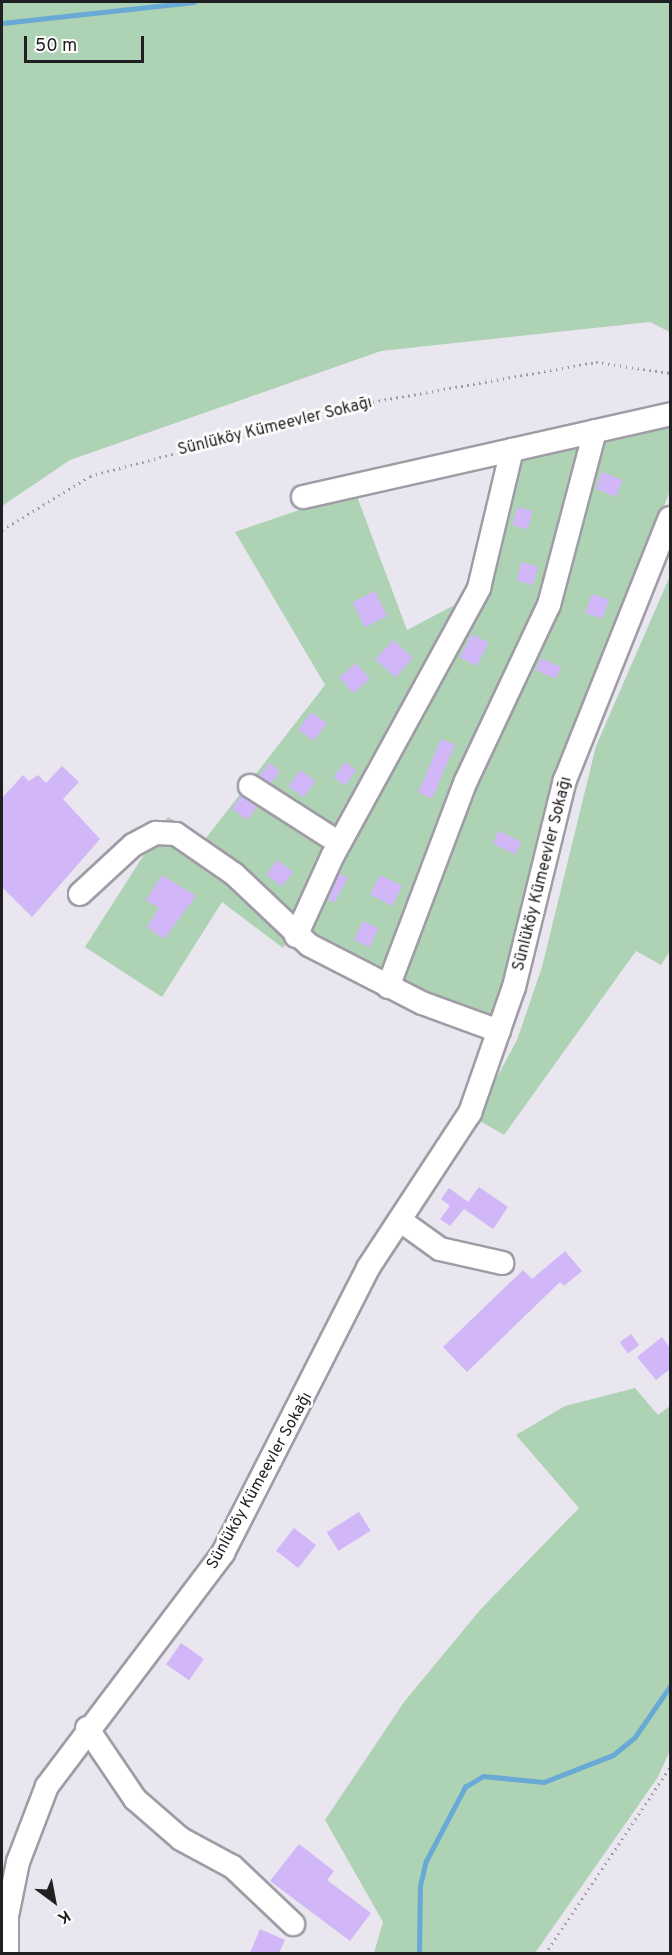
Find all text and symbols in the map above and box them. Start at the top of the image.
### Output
scale bar [27,24,147,62]
text: 50 m [35,35,77,58]
street label: Sünlüköy Kümeevler Sokağı [176,394,374,460]
street label: Sünlüköy Kümeevler Sokağı [510,775,576,973]
street label: Sünlüköy Kümeevler Sokağı [203,1389,317,1573]
north arrow [24,1871,84,1931]
text: K [53,1905,74,1928]

